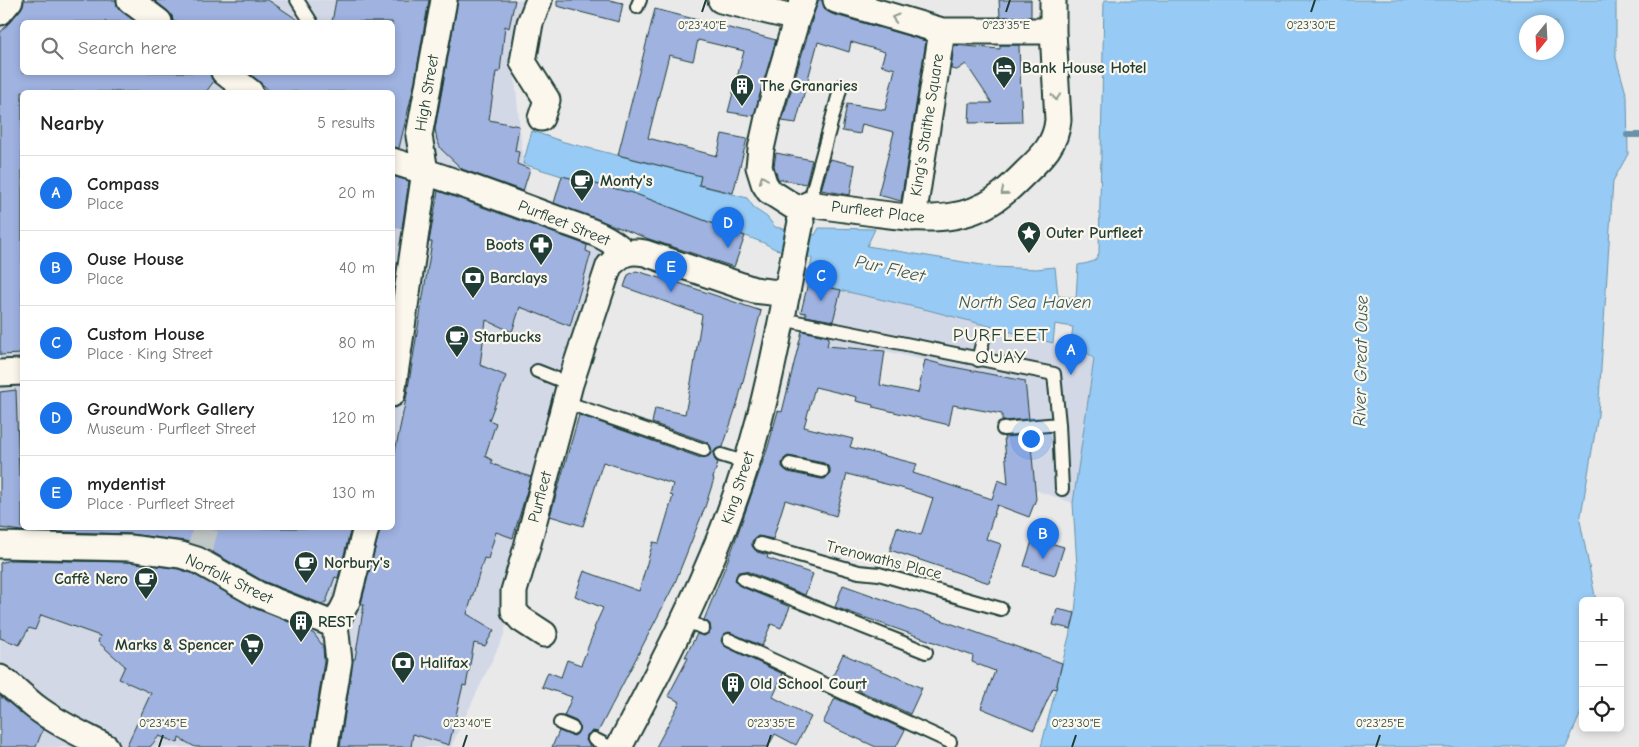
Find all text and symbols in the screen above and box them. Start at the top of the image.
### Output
one-way arrow [891,13,900,23]
north arrow [1519,15,1564,60]
text: 0°23'40"E [678,18,726,32]
text: 0°23'35"E [982,18,1030,32]
text: 0°23'30"E [1287,18,1335,32]
search box [20,20,395,75]
icon: search [38,34,66,62]
text: Search here [78,37,177,59]
street label: King's Staithe Square [907,52,947,198]
street label: High Street [411,53,443,133]
hotel icon: Bank House Hotel [991,55,1017,89]
place label: Bank House Hotel [1022,59,1147,77]
building icon: The Granaries [729,73,755,107]
place label: The Granaries [760,77,858,95]
one-way arrow [1050,93,1061,101]
text: Nearby [40,111,104,135]
text: 5 results [317,114,375,132]
cafe icon: Monty's [569,168,595,202]
place label: Monty's [600,172,653,190]
text: Compass [87,173,159,195]
one-way arrow [759,175,769,184]
text: A [52,184,60,202]
text: 20 m [338,184,375,202]
one-way arrow [1001,186,1010,195]
text: Place [87,195,123,213]
street label: Purfleet Street [515,196,613,250]
street label: Purfleet Place [830,197,926,227]
pin: D [712,207,744,248]
place icon: Outer Purfleet [1016,220,1042,254]
place label: Outer Purfleet [1046,224,1144,242]
pharmacy icon: Boots [528,232,554,266]
place label: Boots [486,236,524,254]
text: Ouse House [87,248,184,270]
pin: E [655,251,687,292]
water label: Pur Fleet [853,251,928,287]
text: B [51,259,61,277]
text: 40 m [339,259,375,277]
pin: C [805,260,837,301]
bank icon: Barclays [460,265,486,299]
place label: Barclays [490,269,548,287]
text: Place [87,270,123,288]
water label: North Sea Haven [959,292,1091,313]
water label: River Great Ouse [1349,295,1373,427]
text: Custom House [87,323,204,345]
cafe icon: Starbucks [444,324,470,358]
district label: PURFLEET QUAY [953,324,1049,368]
place label: Starbucks [474,328,541,346]
text: C [51,334,61,352]
text: 80 m [338,334,375,352]
pin: A [1055,334,1087,375]
text: Place · King Street [87,345,212,363]
text: GroundWork Gallery [87,398,254,420]
text: D [51,409,61,427]
text: 120 m [332,409,375,427]
text: Museum · Purfleet Street [87,420,256,438]
your location [1018,426,1044,452]
street label: King Street [718,449,758,527]
street label: Purfleet [525,469,556,524]
text: mydentist [87,473,165,495]
text: E [51,484,61,502]
text: 130 m [332,484,375,502]
text: Place · Purfleet Street [87,495,234,513]
pin: B [1027,518,1059,559]
street label: Trenowaths Place [824,537,944,583]
street label: Norfolk Street [183,550,276,608]
cafe icon: Norbury's [293,550,319,584]
place label: Norbury's [324,554,390,572]
cafe icon: Caffè Nero [133,566,159,600]
place label: Caffè Nero [54,570,128,588]
map controls [1579,597,1624,732]
button: + [1579,597,1624,642]
building icon: REST [288,609,314,643]
place label: REST [318,613,355,631]
supermarket icon: Marks & Spencer [239,632,265,666]
place label: Marks & Spencer [115,636,235,654]
button: − [1579,642,1624,687]
bank icon: Halifax [390,650,416,684]
place label: Halifax [420,654,468,672]
building icon: Old School Court [720,671,746,705]
place label: Old School Court [750,675,867,693]
button: locate [1579,687,1624,732]
text: 0°23'45"E [139,716,187,730]
text: 0°23'40"E [443,716,491,730]
text: 0°23'35"E [747,716,795,730]
text: 0°23'30"E [1052,716,1100,730]
text: 0°23'25"E [1356,716,1404,730]

